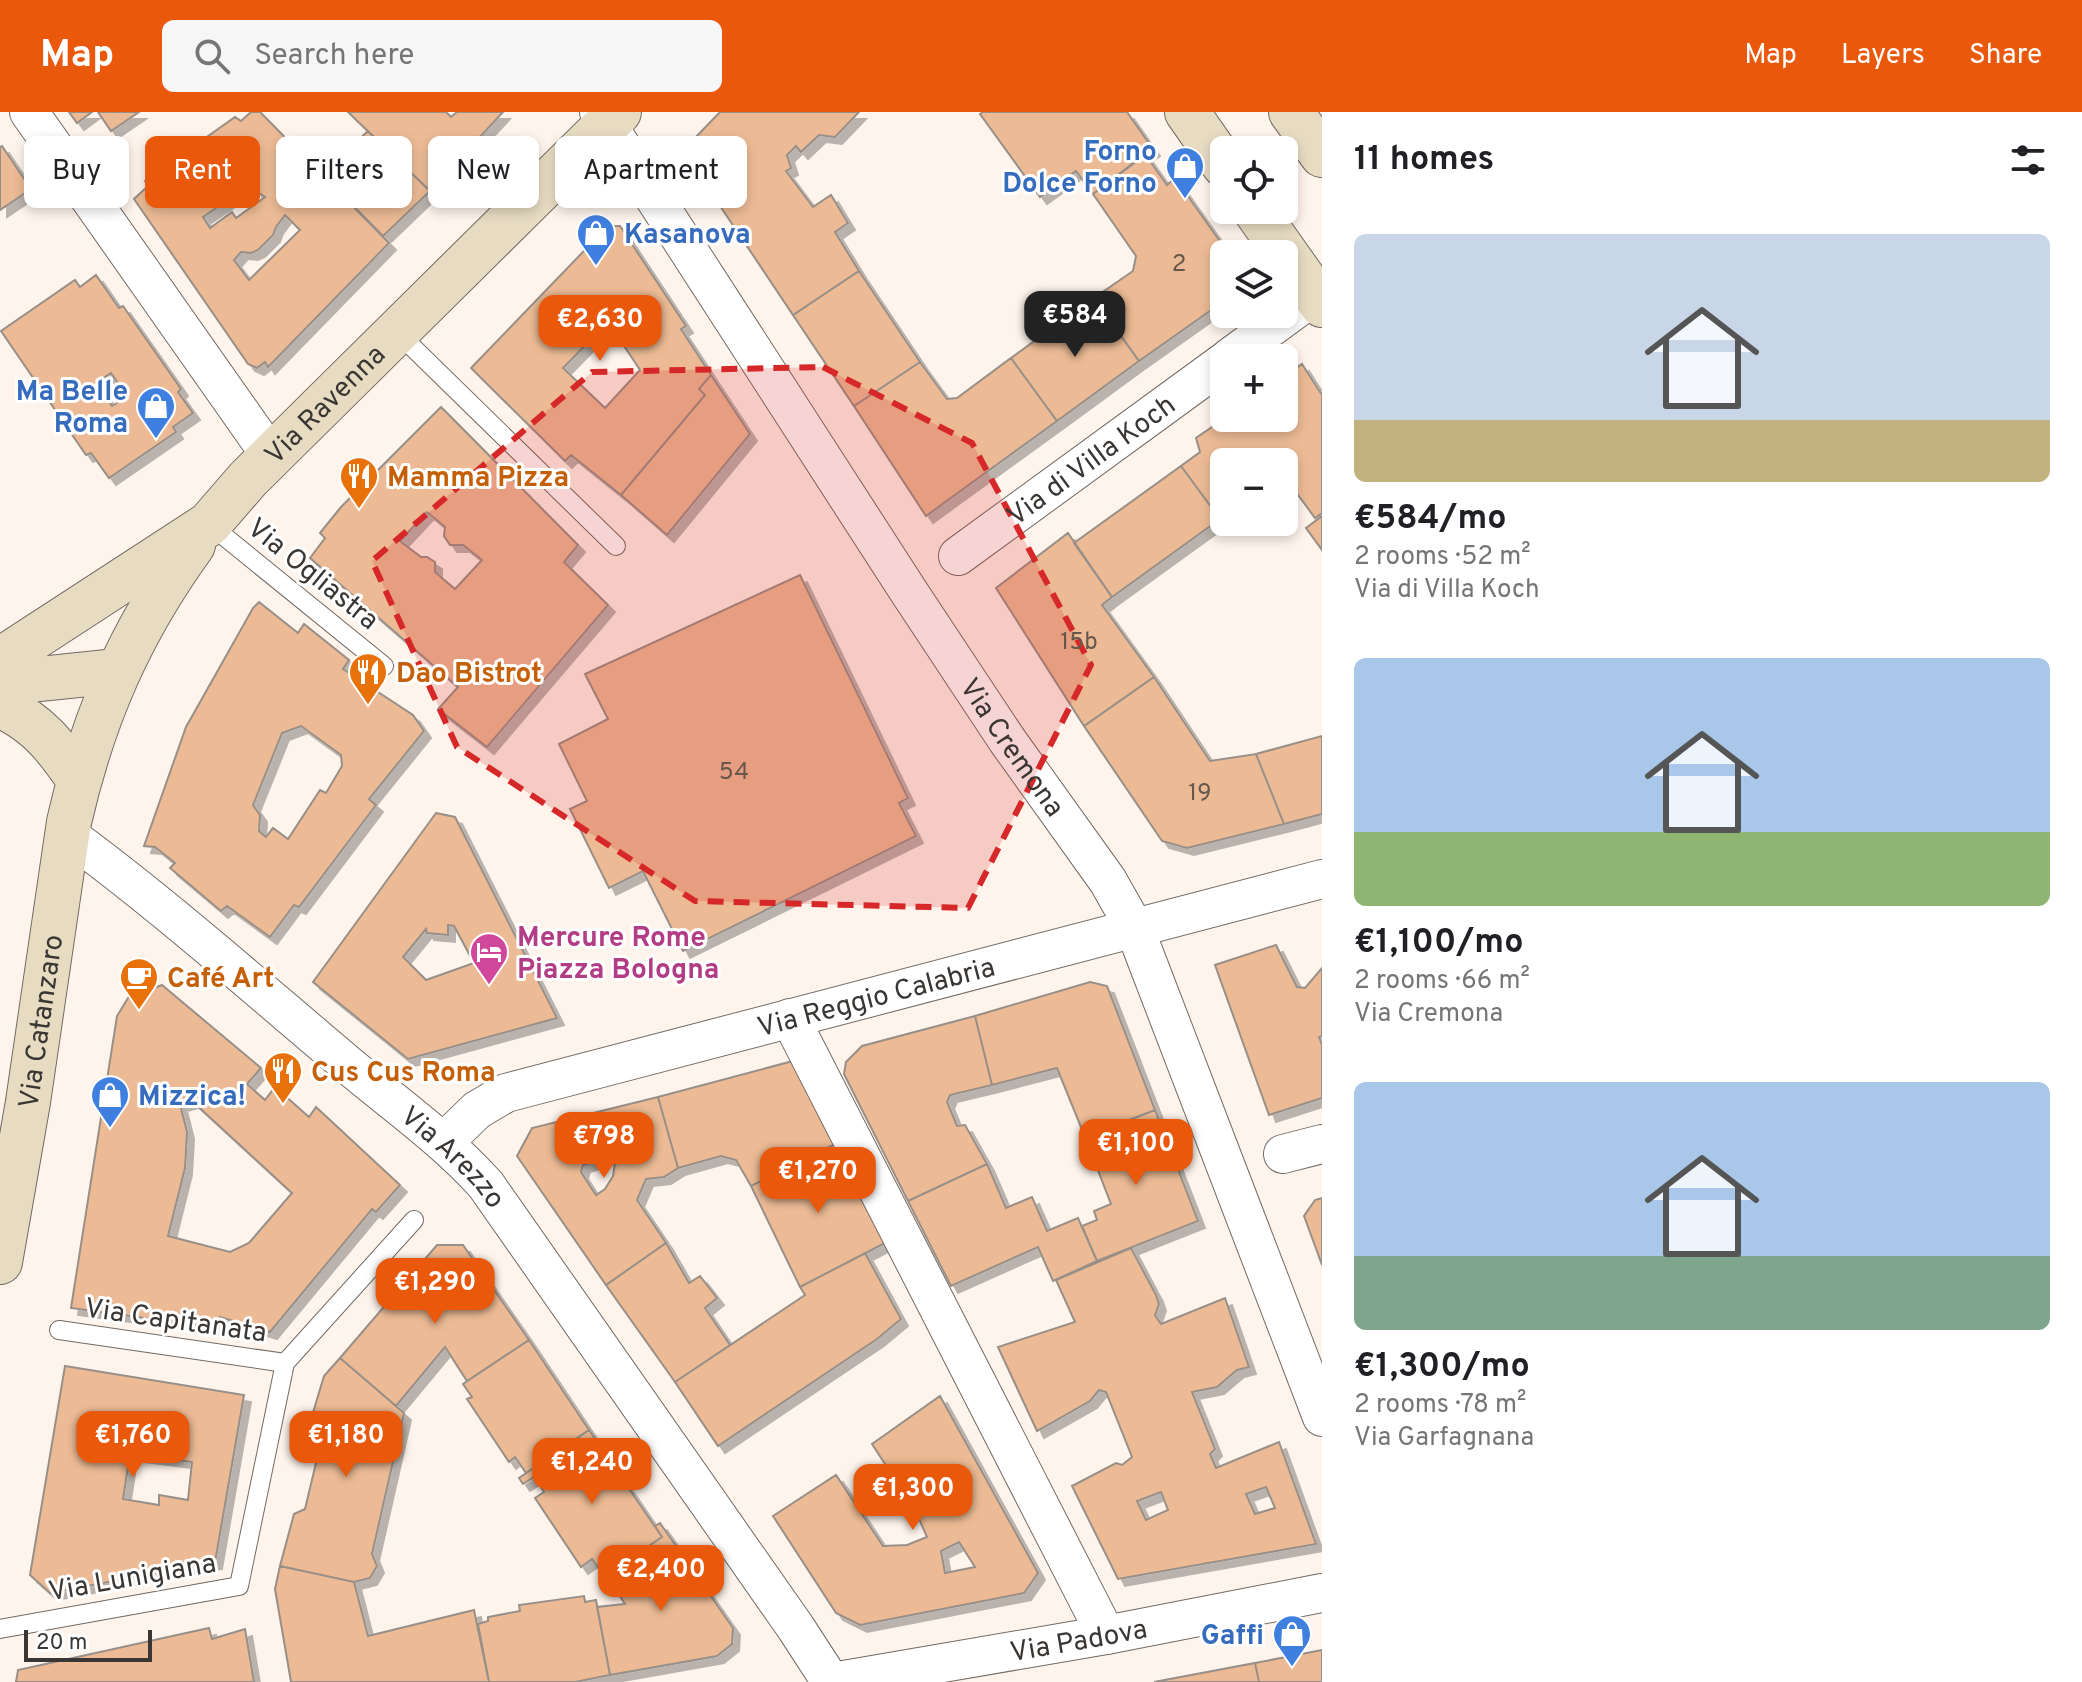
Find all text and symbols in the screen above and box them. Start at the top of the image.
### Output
search box [162,20,722,92]
text: Map [40,32,114,81]
icon: search [190,34,234,78]
text: Search here [254,38,414,75]
text: Map [1744,38,1797,74]
text: Layers [1841,38,1925,74]
text: Share [1969,38,2042,74]
place label: Forno Dolce Forno [1002,135,1157,203]
chip: Buy [24,136,129,208]
chip: Rent [145,136,260,208]
chip: Filters [276,136,412,208]
chip: New [428,136,539,208]
chip: Apartment [555,136,747,208]
map controls [1210,136,1298,536]
button: locate [1210,136,1298,224]
icon: filters [2006,138,2050,182]
text: 11 homes [1354,139,1494,182]
shop icon: Forno Dolce Forno [1164,145,1206,200]
shop icon: Kasanova [575,212,617,267]
place label: Kasanova [624,218,751,254]
button: layers [1210,240,1298,328]
house number: 2 [1172,250,1186,280]
icon: home [1630,286,1774,430]
pin: €584 [1028,291,1122,359]
pin: €2,630 [535,295,665,363]
text: €584 [1042,300,1108,333]
text: €2,630 [556,304,644,337]
street label: Via Ravenna [258,338,394,473]
button: + [1210,344,1298,432]
place label: Ma Belle Roma [16,375,128,443]
shop icon: Ma Belle Roma [135,385,177,440]
street label: Via di Villa Koch [1001,388,1184,535]
button: − [1210,448,1298,536]
restaurant icon: Mamma Pizza [338,455,380,510]
place label: Mamma Pizza [387,461,569,497]
text: €584/mo [1354,498,1507,541]
street label: Via Ogliastra [239,511,385,639]
text: 2 rooms · 52 m² [1354,541,1531,574]
text: Via di Villa Koch [1354,574,1540,607]
house number: 15b [1060,628,1098,658]
restaurant icon: Dao Bistrot [347,651,389,706]
place label: Dao Bistrot [396,657,542,693]
street label: Via Cremona [950,672,1071,825]
icon: home [1630,710,1774,854]
house number: 54 [719,758,749,788]
house number: 19 [1188,779,1212,809]
place label: Mercure Rome Piazza Bologna [517,921,719,989]
text: €1,100/mo [1354,922,1523,965]
hotel icon: Mercure Rome Piazza Bologna [468,931,510,986]
street label: Via Catanzaro [12,932,73,1111]
street label: Via Reggio Calabria [754,951,999,1047]
cafe icon: Café Art [118,956,160,1011]
place label: Café Art [167,962,274,998]
text: 2 rooms · 66 m² [1354,965,1530,998]
text: Via Cremona [1354,998,1503,1031]
restaurant icon: Cus Cus Roma [262,1050,304,1105]
place label: Cus Cus Roma [311,1056,496,1092]
shop icon: Mizzica! [89,1074,131,1129]
place label: Mizzica! [138,1080,246,1116]
street label: Via Arezzo [392,1099,512,1216]
pin: €798 [557,1112,651,1180]
pin: €1,100 [1071,1119,1201,1187]
text: €798 [573,1121,635,1154]
text: €1,100 [1097,1128,1175,1161]
icon: home [1630,1134,1774,1278]
pin: €1,270 [753,1147,883,1215]
text: €1,270 [778,1156,858,1189]
pin: €1,290 [370,1258,500,1326]
text: €1,290 [394,1267,476,1300]
street label: Via Capitanata [82,1291,269,1353]
text: €1,300/mo [1354,1346,1530,1389]
text: 2 rooms · 78 m² [1354,1389,1526,1422]
pin: €1,760 [68,1411,198,1479]
pin: €1,180 [281,1411,411,1479]
text: €1,760 [94,1420,172,1453]
text: €1,180 [307,1420,385,1453]
text: Via Garfagnana [1354,1422,1534,1455]
pin: €1,240 [527,1438,657,1506]
text: €1,240 [550,1447,634,1480]
pin: €1,300 [848,1464,978,1532]
text: €1,300 [871,1473,955,1506]
pin: €2,400 [596,1545,726,1613]
street label: Via Lunigiana [46,1546,219,1611]
text: €2,400 [616,1554,706,1587]
street label: Via Padova [1008,1612,1151,1672]
shop icon: Gaffi [1271,1613,1313,1668]
place label: Gaffi [1201,1619,1264,1655]
scale bar [24,1626,152,1662]
text: 20 m [36,1630,87,1657]

